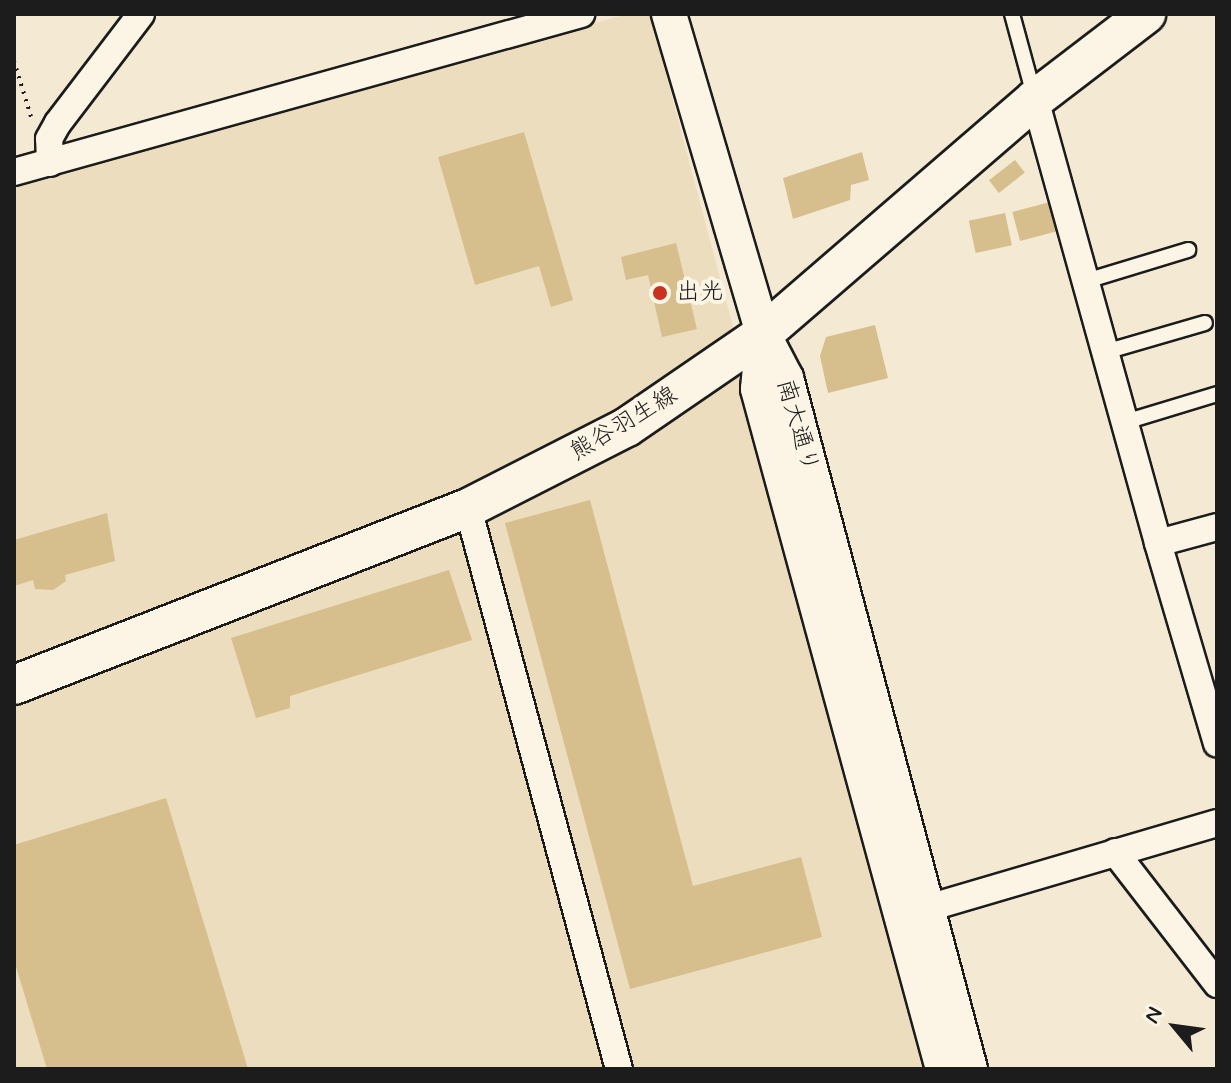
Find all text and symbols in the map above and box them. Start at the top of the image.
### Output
place label: 出光 [676,279,724,307]
marker: 出光 [651,284,669,302]
street label: 南大通り [770,376,824,476]
street label: 熊谷羽生線 [565,381,683,467]
north arrow [1135,987,1215,1067]
text: N [1138,1002,1170,1029]

